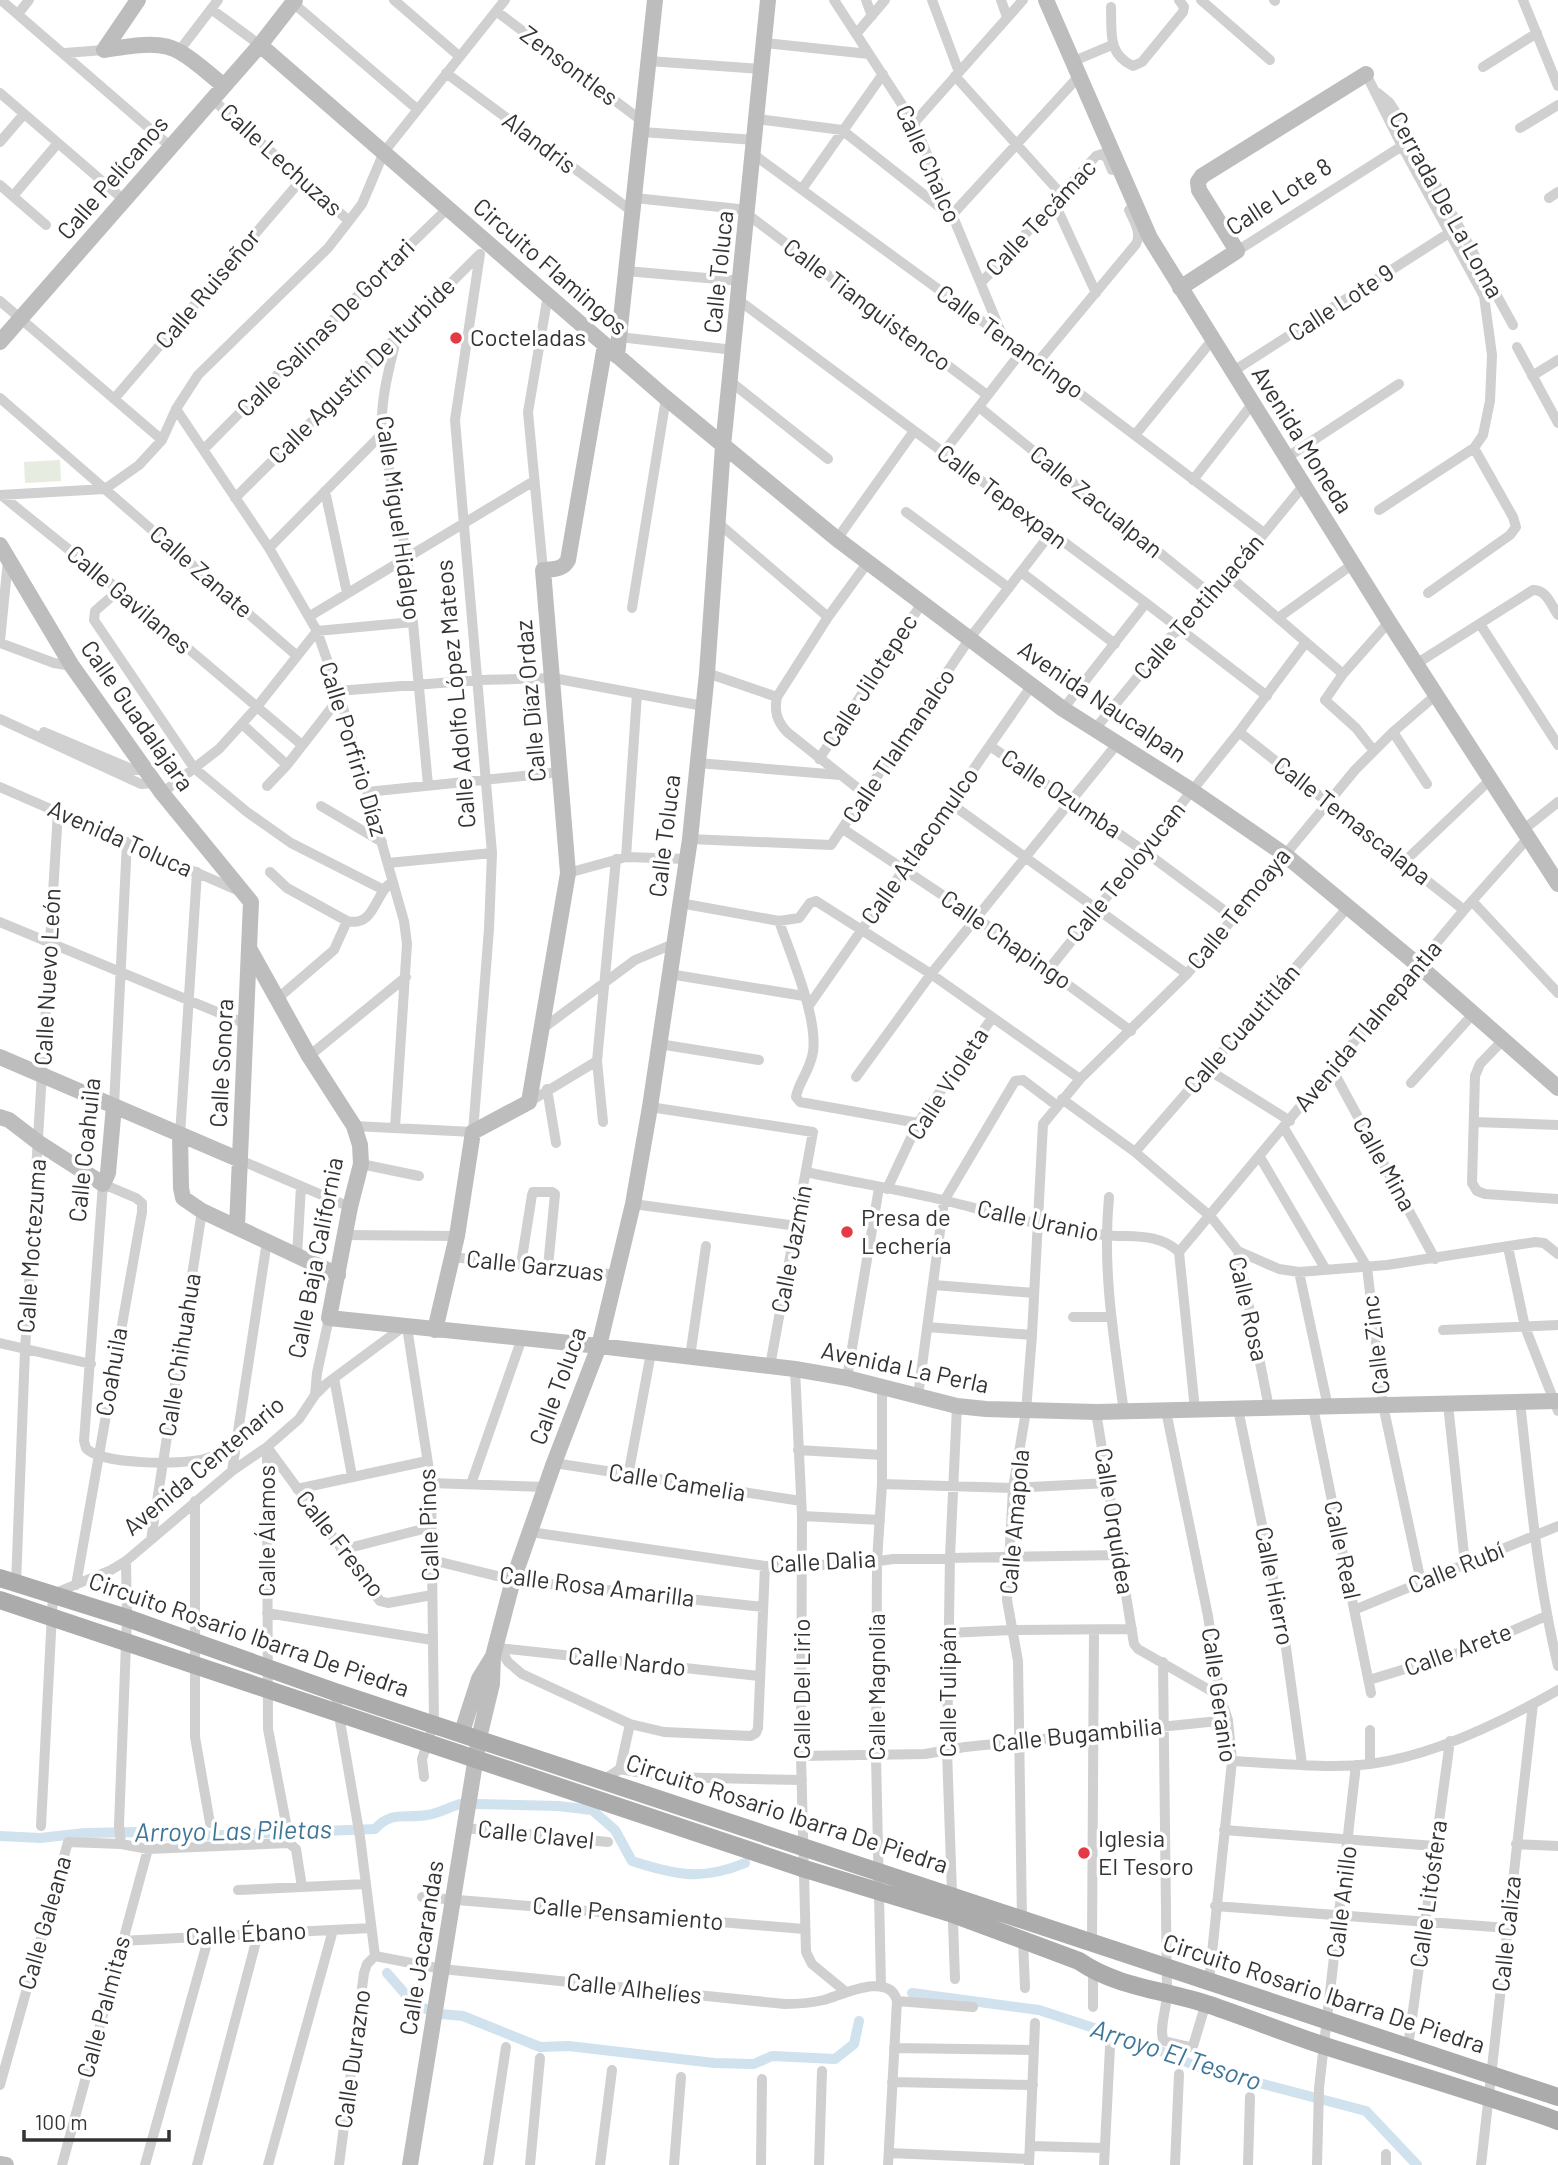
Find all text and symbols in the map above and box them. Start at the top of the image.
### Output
street label: Zensontles [515,19,624,111]
street label: Calle Lechuzas [215,96,349,221]
street label: Calle Chalco [890,100,968,227]
street label: Alandris [497,105,582,179]
street label: Cerrada De La Loma [1384,106,1511,303]
street label: Calle Pelícanos [50,109,174,245]
street label: Calle Lote 8 [1220,151,1337,241]
street label: Calle Tecámac [978,152,1101,281]
street label: Circuito Flamingos [468,191,634,341]
street label: Calle Toluca [697,209,738,335]
street label: Calle Ruiseñor [148,222,266,354]
street label: Calle Tianguistenco [778,231,958,376]
street label: Calle Salinas De Gortari [230,232,420,422]
street label: Calle Lote 9 [1282,257,1399,347]
street label: Calle Agustín De Iturbide [262,271,460,469]
street label: Calle Tenancingo [931,277,1090,404]
place label: Cocteladas [470,322,586,351]
marker: Cocteladas [448,330,464,346]
street label: Avenida Moneda [1246,360,1360,518]
street label: Calle Miguel Hidalgo [371,414,428,622]
street label: Calle Tepexpan [932,437,1074,554]
street label: Calle Zacualpan [1025,438,1169,563]
street label: Calle Zanate [145,518,259,623]
street label: Calle Teotihuacán [1127,527,1269,685]
street label: Calle Gavilanes [62,538,198,660]
street label: Calle Adolfo López Mateos [428,559,481,830]
street label: Calle Jilotepec [815,608,923,752]
street label: Calle Díaz Ordaz [508,619,551,783]
street label: Calle Guadalajara [75,634,201,796]
street label: Avenida Naucalpan [1013,634,1193,768]
street label: Calle Porfirio Díaz [314,658,395,839]
street label: Calle Tlalmanalco [835,662,960,828]
street label: Calle Ozumba [996,742,1128,844]
street label: Calle Temascalapa [1268,749,1437,890]
street label: Calle Atlacomulco [854,761,984,929]
street label: Calle Toluca [642,773,685,899]
street label: Avenida Toluca [44,793,197,882]
street label: Calle Teoloyucan [1059,795,1190,947]
street label: Calle Temoaya [1180,841,1296,975]
street label: Calle Chapingo [936,883,1078,995]
street label: Calle Nuevo León [27,887,66,1067]
street label: Avenida Tlalnepantla [1287,934,1447,1116]
street label: Calle Cuautitlán [1177,957,1305,1099]
street label: Calle Sonora [203,998,238,1128]
street label: Calle Violeta [900,1022,994,1145]
street label: Calle Coahuila [62,1076,106,1223]
street label: Calle Mina [1347,1111,1423,1216]
street label: Calle Baja California [281,1155,348,1361]
street label: Calle Moctezuma [10,1158,51,1334]
street label: Calle Jazmín [764,1182,817,1315]
street label: Calle Uranio [975,1192,1102,1247]
place label: Presa de Lechería [861,1202,952,1259]
marker: Presa de Lechería [839,1224,855,1240]
street label: Calle Garzuas [465,1243,605,1286]
street label: Calle Rosa [1223,1253,1276,1364]
street label: Calle Chihuahua [151,1271,206,1439]
street label: Calle Zinc [1354,1294,1395,1396]
street label: Calle Toluca [522,1323,591,1448]
street label: Coahuila [88,1325,133,1418]
street label: Avenida La Perla [819,1335,992,1398]
street label: Avenida Centenario [117,1389,290,1541]
street label: Calle Orquídea [1090,1445,1141,1596]
street label: Calle Amapola [993,1448,1034,1596]
street label: Calle Camelia [607,1456,748,1507]
street label: Calle Álamos [251,1465,280,1597]
street label: Calle Pinos [411,1468,444,1582]
street label: Calle Fresno [291,1484,392,1602]
street label: Calle Real [1319,1498,1368,1602]
street label: Calle Hierro [1250,1524,1301,1648]
street label: Calle Rubí [1403,1534,1508,1599]
street label: Calle Dalia [769,1543,877,1578]
street label: Calle Rosa Amarilla [498,1559,696,1612]
street label: Circuito Rosario Ibarra De Piedra [85,1565,413,1702]
street label: Calle Magnolia [861,1613,890,1761]
street label: Calle Arete [1400,1616,1515,1681]
street label: Calle Del Lirio [786,1619,815,1759]
street label: Calle Geranio [1197,1625,1244,1764]
street label: Calle Tulipán [932,1627,961,1757]
street label: Calle Nardo [567,1640,688,1681]
street label: Calle Bugambilia [990,1710,1163,1757]
street label: Circuito Rosario Ibarra De Piedra [623,1747,952,1878]
water label: Arroyo Las Piletas [134,1812,332,1847]
street label: Calle Clavel [477,1813,596,1854]
street label: Calle Litósfera [1403,1818,1452,1970]
place label: Iglesia El Tesoro [1098,1823,1194,1880]
street label: Calle Anillo [1319,1844,1362,1960]
marker: Iglesia El Tesoro [1076,1845,1092,1861]
street label: Calle Galeana [11,1852,76,1993]
street label: Calle Jacarandas [392,1858,449,2037]
street label: Calle Caliza [1485,1874,1526,1993]
street label: Calle Pensamiento [531,1890,725,1935]
street label: Calle Ébano [185,1915,307,1950]
street label: Circuito Rosario Ibarra De Piedra [1160,1927,1489,2058]
street label: Calle Palmitas [70,1932,135,2081]
street label: Calle Alhelíes [565,1966,703,2009]
street label: Calle Durazno [327,1987,376,2130]
water label: Arroyo El Tesoro [1087,2011,1266,2096]
scale bar [24,2098,170,2142]
text: 100 m [35,2109,88,2134]

